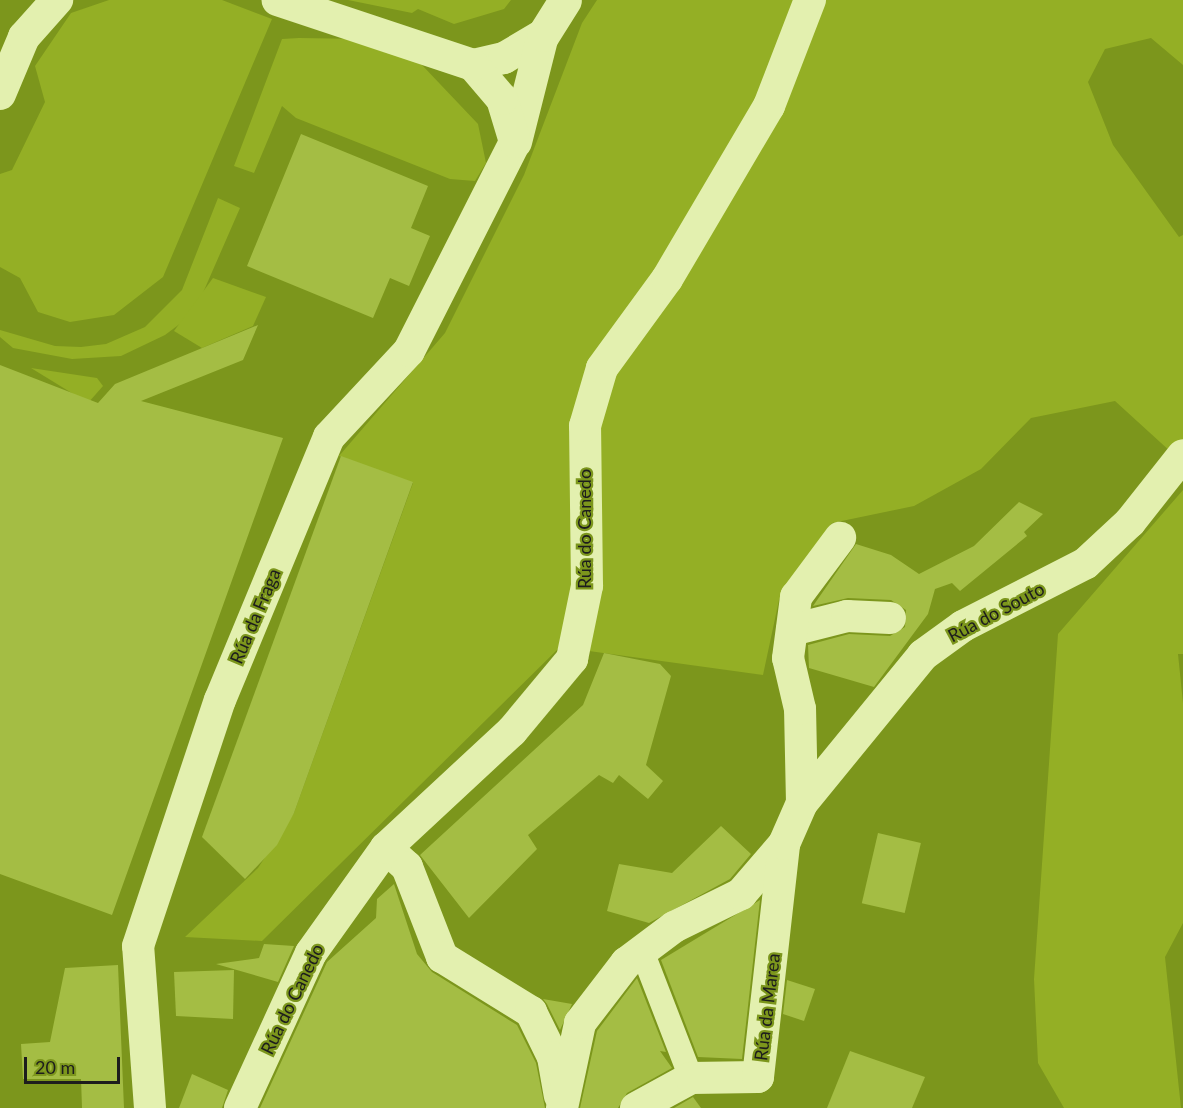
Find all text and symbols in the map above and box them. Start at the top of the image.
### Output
street label: Rúa do Canedo [573,469,595,589]
street label: Rúa da Fraga [225,565,285,667]
street label: Rúa do Souto [944,578,1048,646]
street label: Rúa do Canedo [256,940,328,1058]
street label: Rúa da Marea [750,952,784,1062]
scale bar [27,1045,123,1083]
text: 20 m [35,1056,75,1078]

